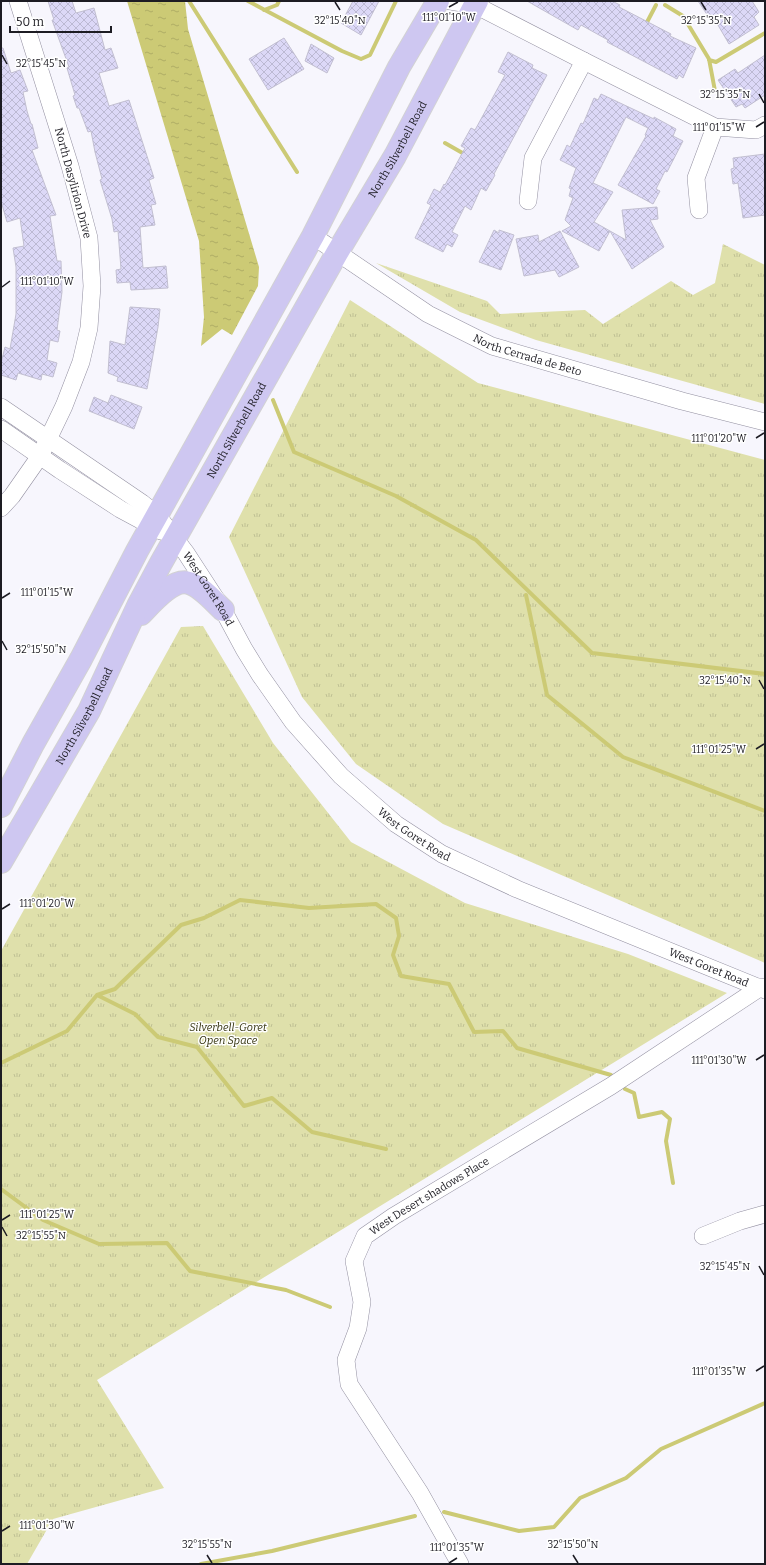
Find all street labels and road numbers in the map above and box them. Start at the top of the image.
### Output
street label: North Silverbell Road [365,98,430,200]
street label: North Dasylirion Drive [52,126,94,240]
street label: North Cerrada de Beto [471,331,583,378]
street label: North Silverbell Road [204,380,269,481]
street label: West Goret Road [180,549,237,628]
street label: North Silverbell Road [53,665,115,767]
street label: West Goret Road [375,805,453,864]
street label: West Goret Road [667,945,751,989]
street label: West Desert shadows Place [367,1154,491,1238]

